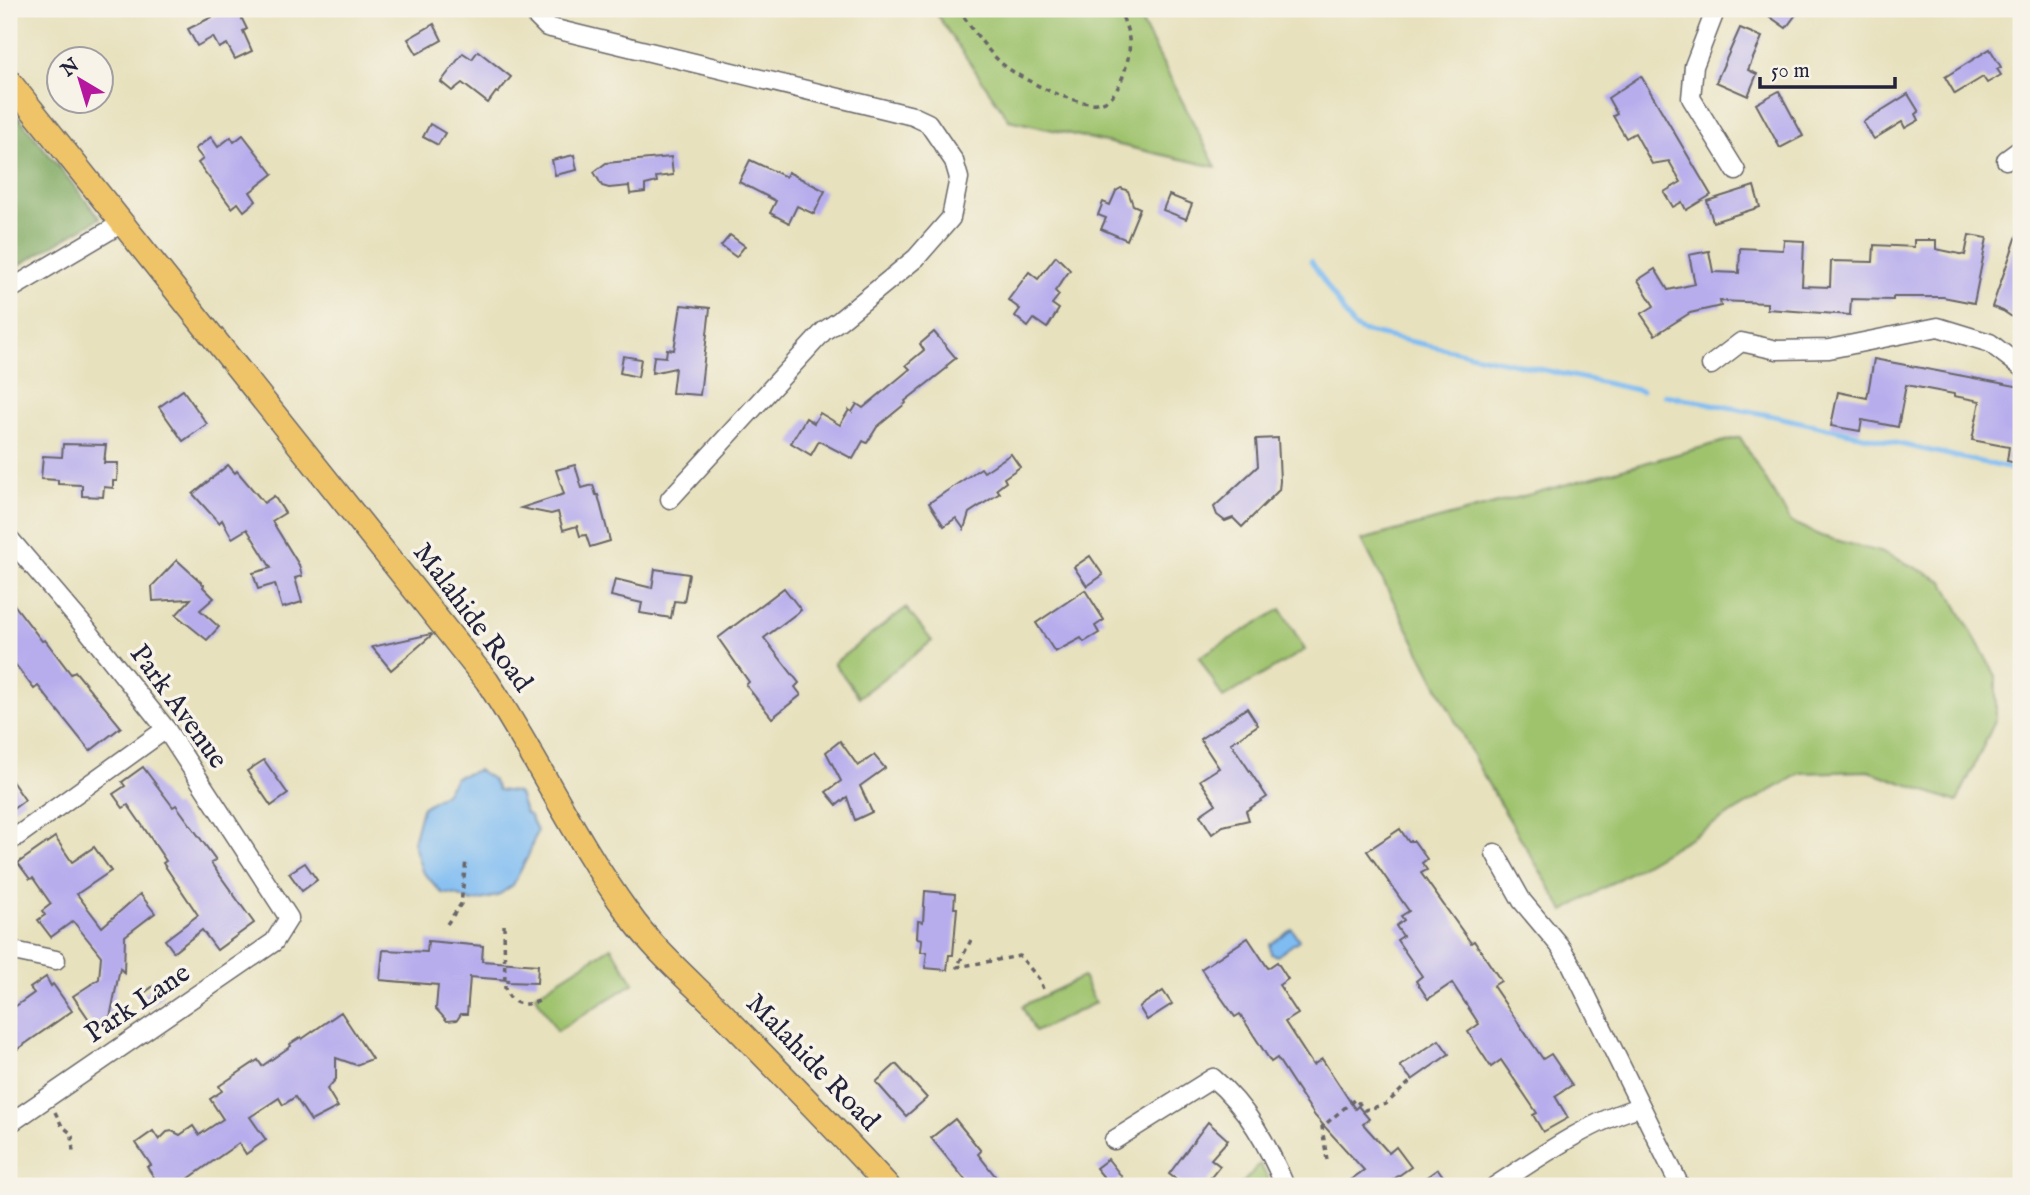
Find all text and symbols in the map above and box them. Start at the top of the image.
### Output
north arrow [46,46,116,116]
scale bar [1760,46,1895,90]
text: N [56,53,85,83]
text: 50 m [1771,58,1810,85]
street label: Malahide Road [405,537,539,700]
street label: Park Avenue [121,638,235,776]
street label: Park Lane [79,956,197,1052]
street label: Malahide Road [738,987,886,1139]

